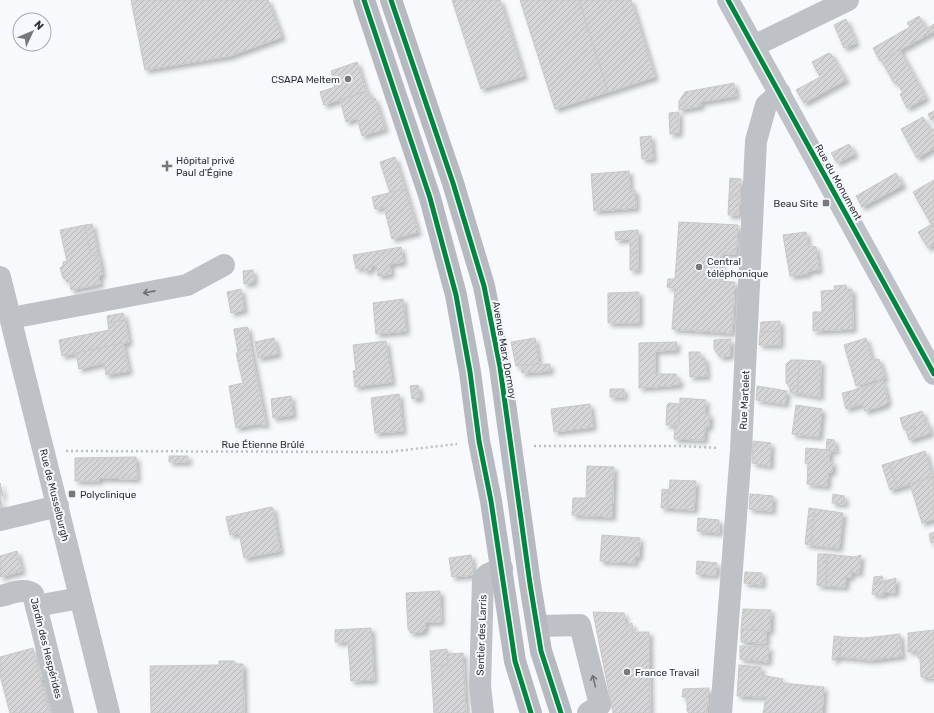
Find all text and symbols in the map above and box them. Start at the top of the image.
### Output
north arrow [12,12,52,52]
text: N [31,18,46,33]
place label: CSAPA Meltem [271,74,340,86]
marker: CSAPA Meltem [343,74,353,84]
street label: Rue du Monument [812,142,864,223]
place label: Hôpital privé Paul d'Égine [176,155,235,179]
marker: Hôpital privé Paul d'Égine [161,160,173,172]
place label: Beau Site [774,198,818,210]
marker: Beau Site [821,198,831,208]
place label: Central téléphonique [707,256,769,280]
marker: Central téléphonique [694,262,704,272]
one-way arrow [143,289,156,297]
street label: Avenue Marx Dormoy [490,300,519,400]
street label: Rue Martelet [737,370,753,430]
street label: Rue Étienne Brûlé [221,439,305,451]
street label: Rue de Musselburgh [37,448,71,543]
marker: Polyclinique [67,489,77,499]
place label: Polyclinique [80,489,137,501]
street label: Sentier des Larris [475,594,489,676]
street label: Jardin des Hespérides [28,596,64,700]
marker: France Travail [622,667,632,677]
place label: France Travail [635,667,699,679]
one-way arrow [590,675,597,688]

